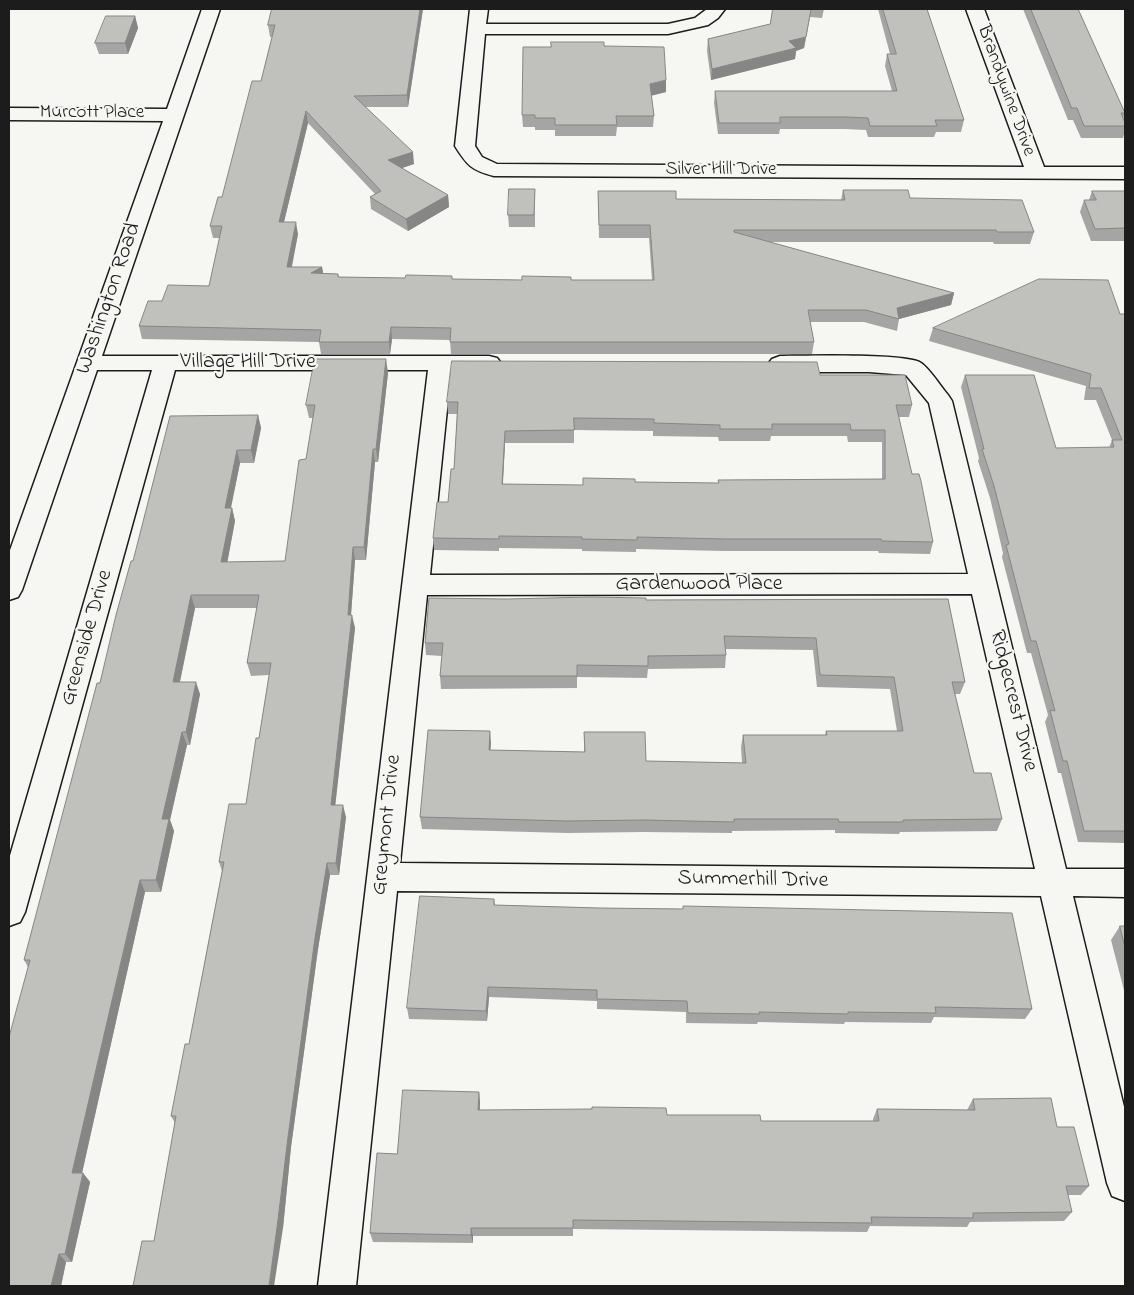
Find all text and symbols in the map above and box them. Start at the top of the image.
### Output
street label: Brandywine Drive [971,22,1039,160]
street label: Murcott Place [40,103,144,125]
street label: Silver Hill Drive [665,160,777,182]
street label: Washington Road [72,220,148,378]
street label: Village Hill Drive [180,350,316,376]
street label: Greenside Drive [56,567,120,709]
street label: Gardenwood Place [615,572,783,598]
street label: Ridgecrest Drive [982,628,1042,774]
street label: Greymont Drive [368,754,408,896]
street label: Summerhill Drive [677,866,829,896]

